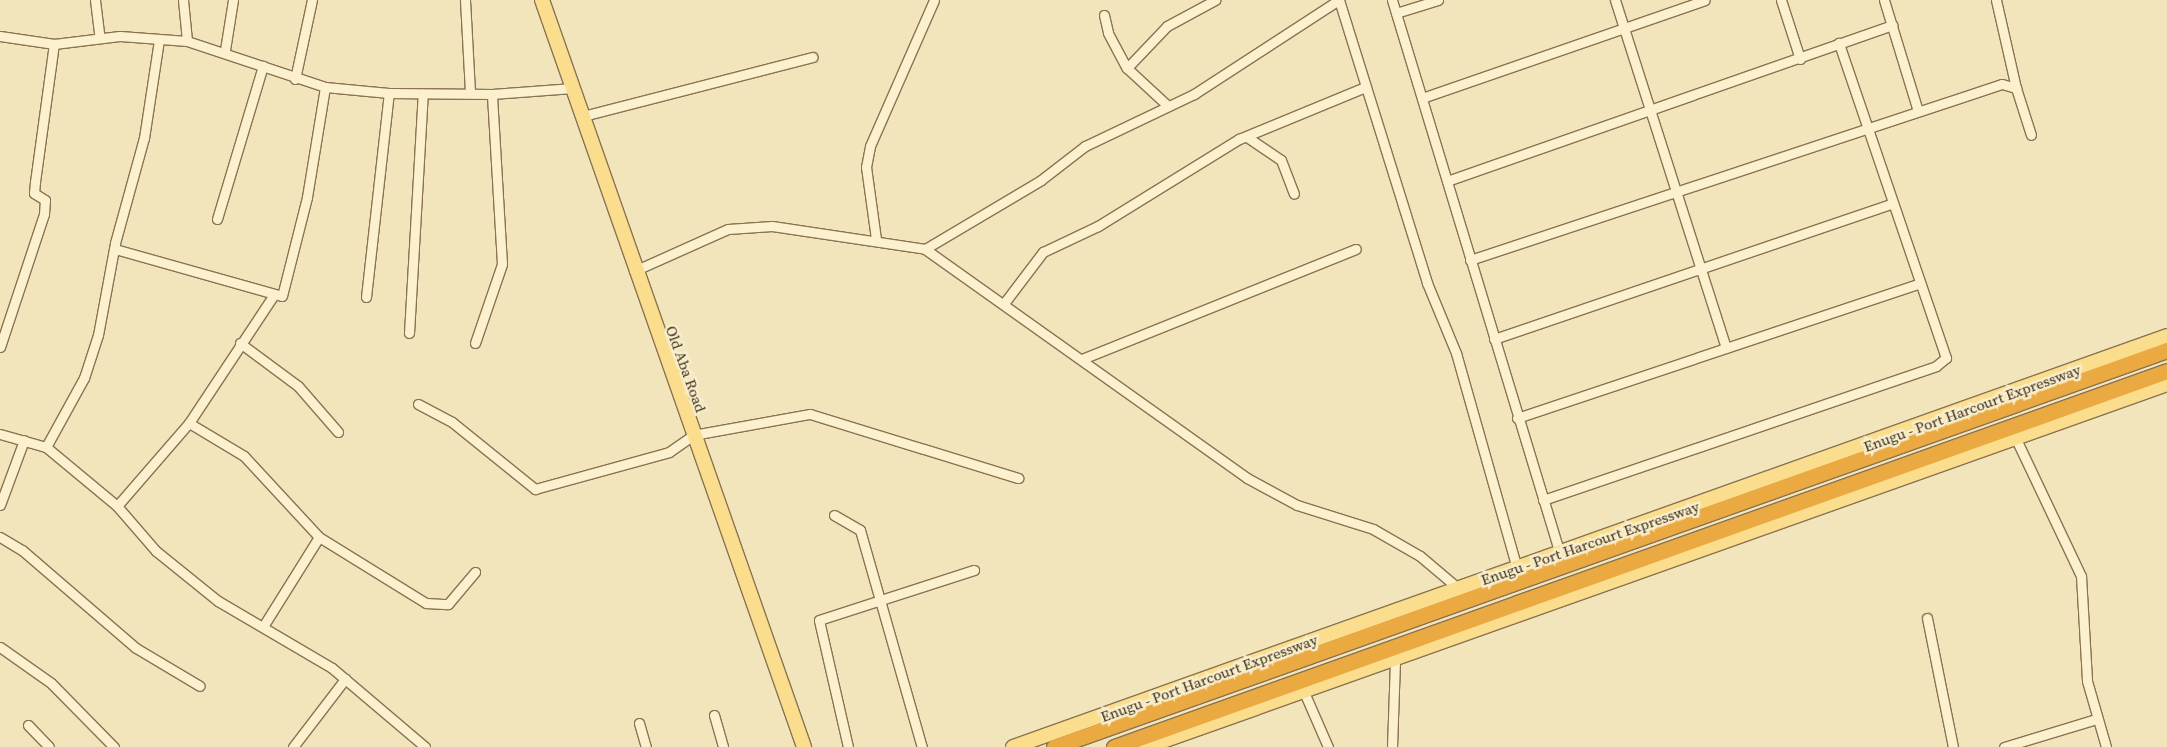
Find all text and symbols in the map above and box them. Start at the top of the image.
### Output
street label: Old Aba Road [662,323,710,415]
street label: Enugu - Port Harcourt Expressway [1861,360,2083,456]
street label: Enugu - Port Harcourt Expressway [1478,497,1702,589]
street label: Enugu - Port Harcourt Expressway [1098,630,1320,726]

